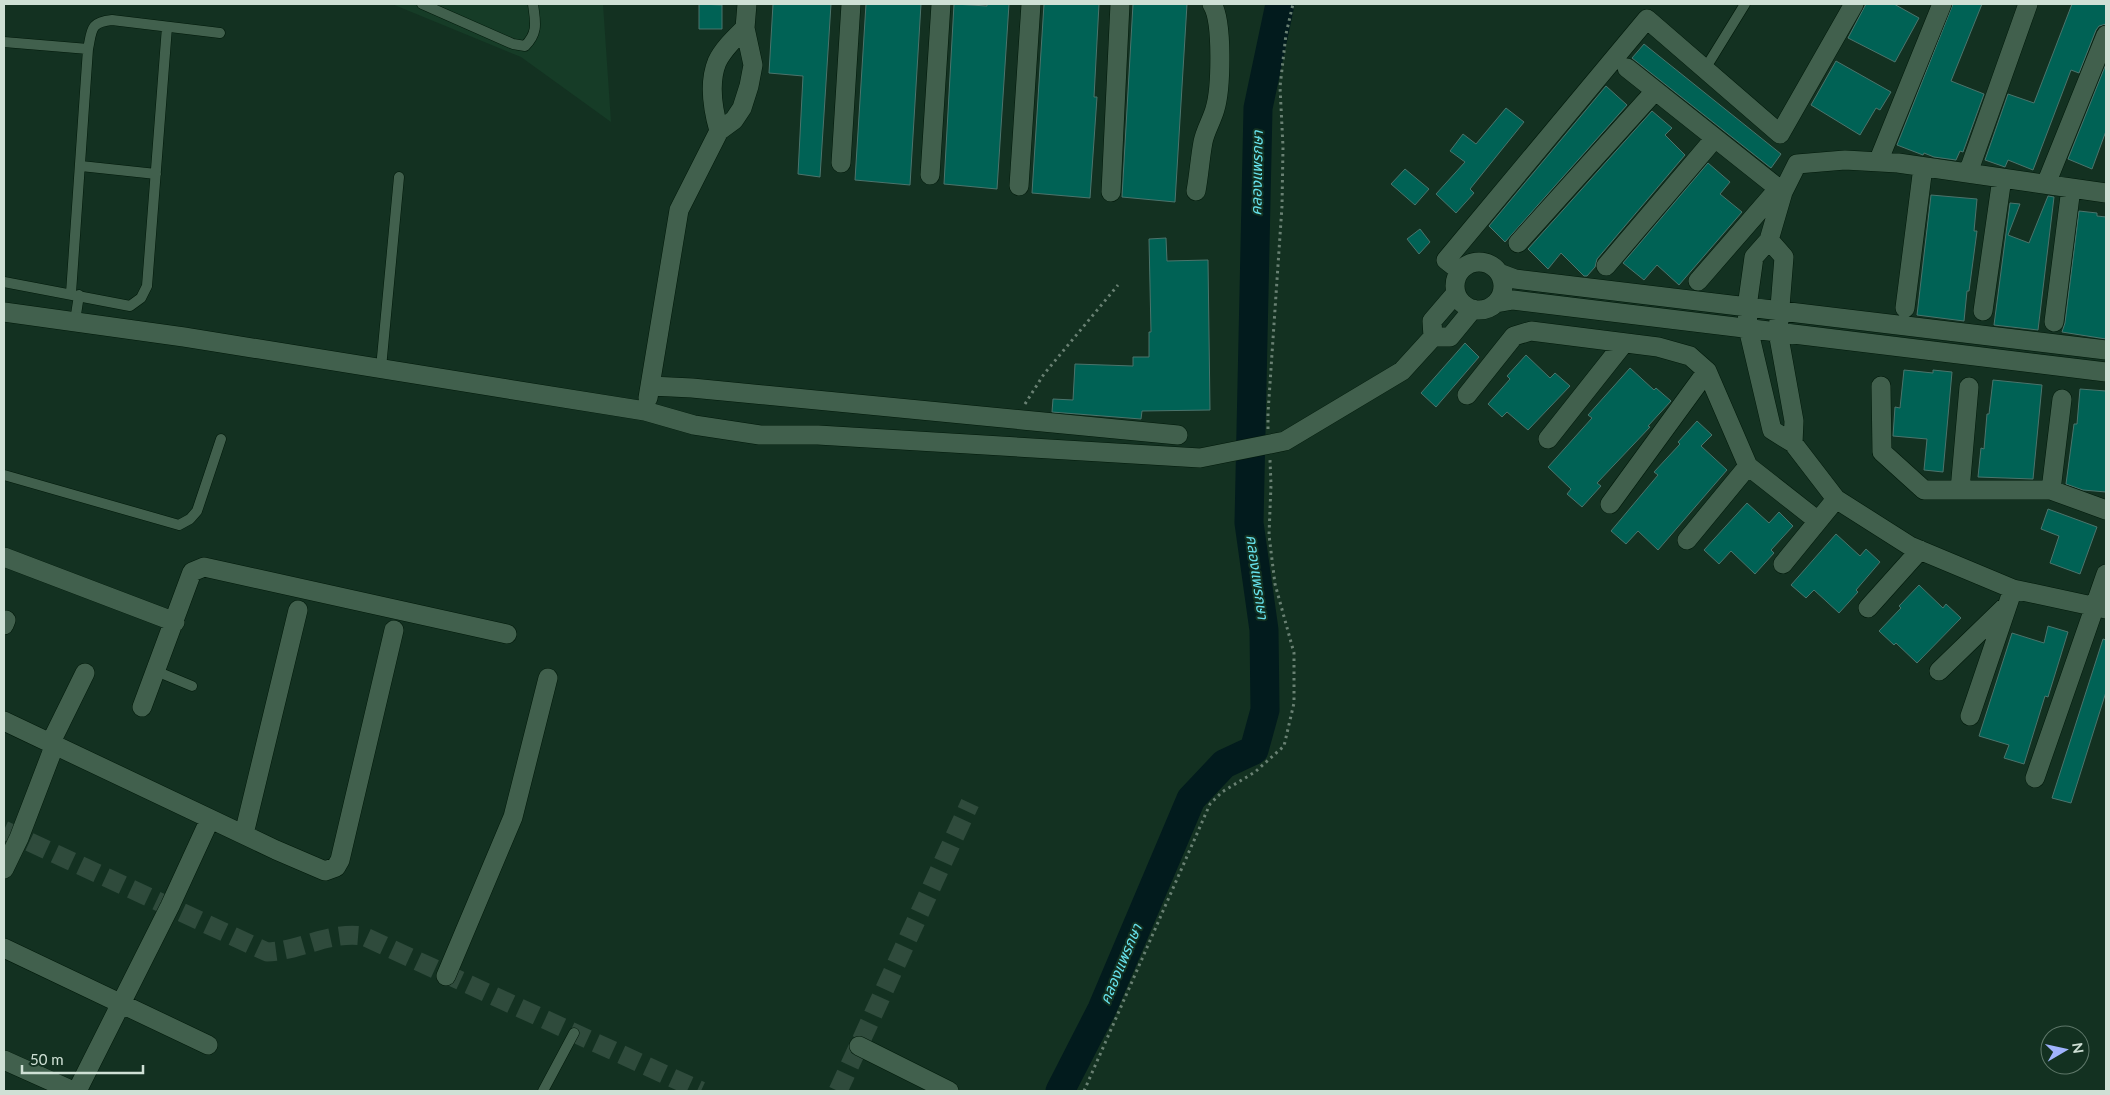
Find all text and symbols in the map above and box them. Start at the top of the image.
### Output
water label: คลองแพรกษา [1246,129,1266,216]
water label: คลองแพรกษา [1243,533,1273,621]
water label: คลองแพรกษา [1095,920,1145,1006]
north arrow [2040,1025,2090,1075]
text: N [2069,1041,2088,1055]
scale bar [22,1042,144,1074]
text: 50 m [30,1050,64,1068]

